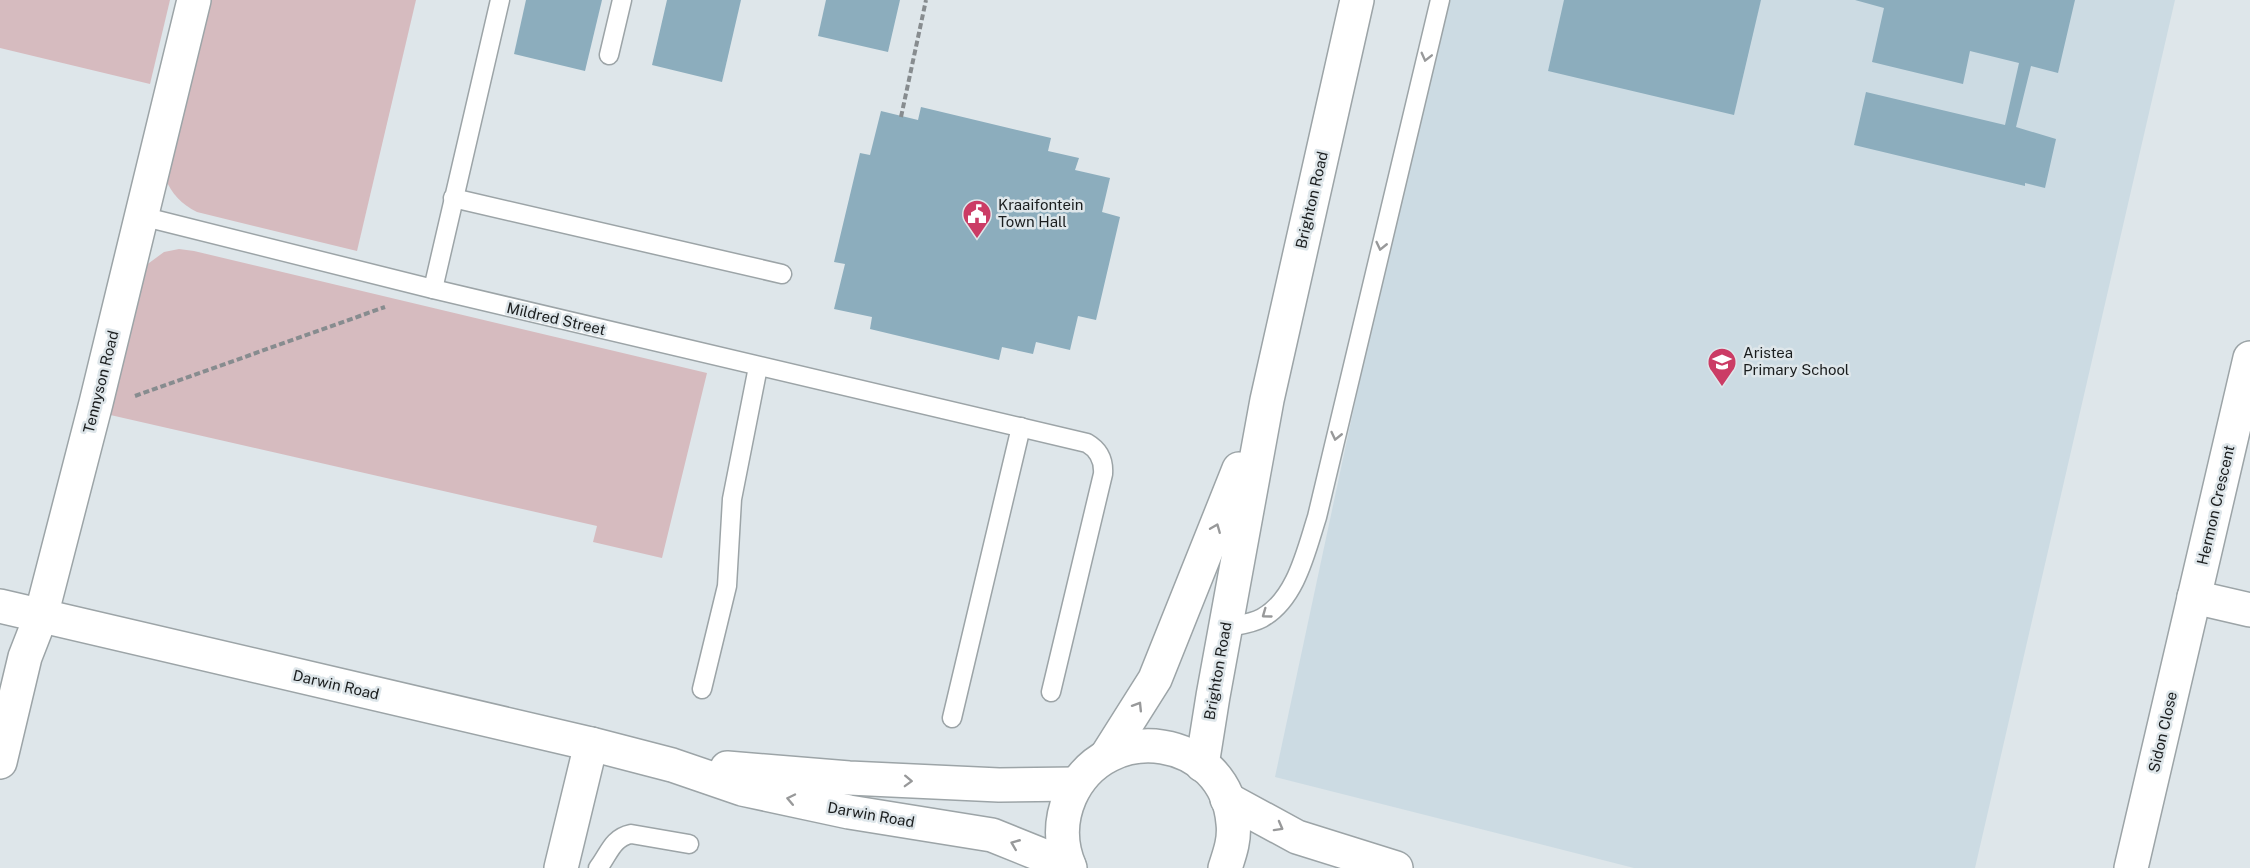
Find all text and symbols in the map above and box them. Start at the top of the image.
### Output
one-way arrow [1421,52,1434,62]
street label: Brighton Road [1292,150,1331,250]
place label: Kraaifontein Town Hall [998,196,1083,230]
public building icon: Kraaifontein Town Hall [961,198,993,240]
one-way arrow [1375,241,1388,251]
street label: Mildred Street [505,299,607,338]
street label: Tennyson Road [80,329,121,435]
place label: Aristea Primary School [1743,344,1849,378]
school or university icon: Aristea Primary School [1706,346,1738,388]
one-way arrow [1331,431,1344,441]
street label: Hermon Crescent [2193,443,2238,566]
one-way arrow [1209,523,1221,534]
one-way arrow [1262,607,1273,618]
street label: Brighton Road [1201,621,1234,721]
street label: Darwin Road [291,666,381,703]
street label: Sidon Close [2145,690,2180,774]
one-way arrow [1131,702,1142,713]
one-way arrow [903,774,912,787]
one-way arrow [787,794,797,807]
street label: Darwin Road [826,798,916,831]
one-way arrow [1273,820,1283,831]
one-way arrow [1010,839,1021,851]

